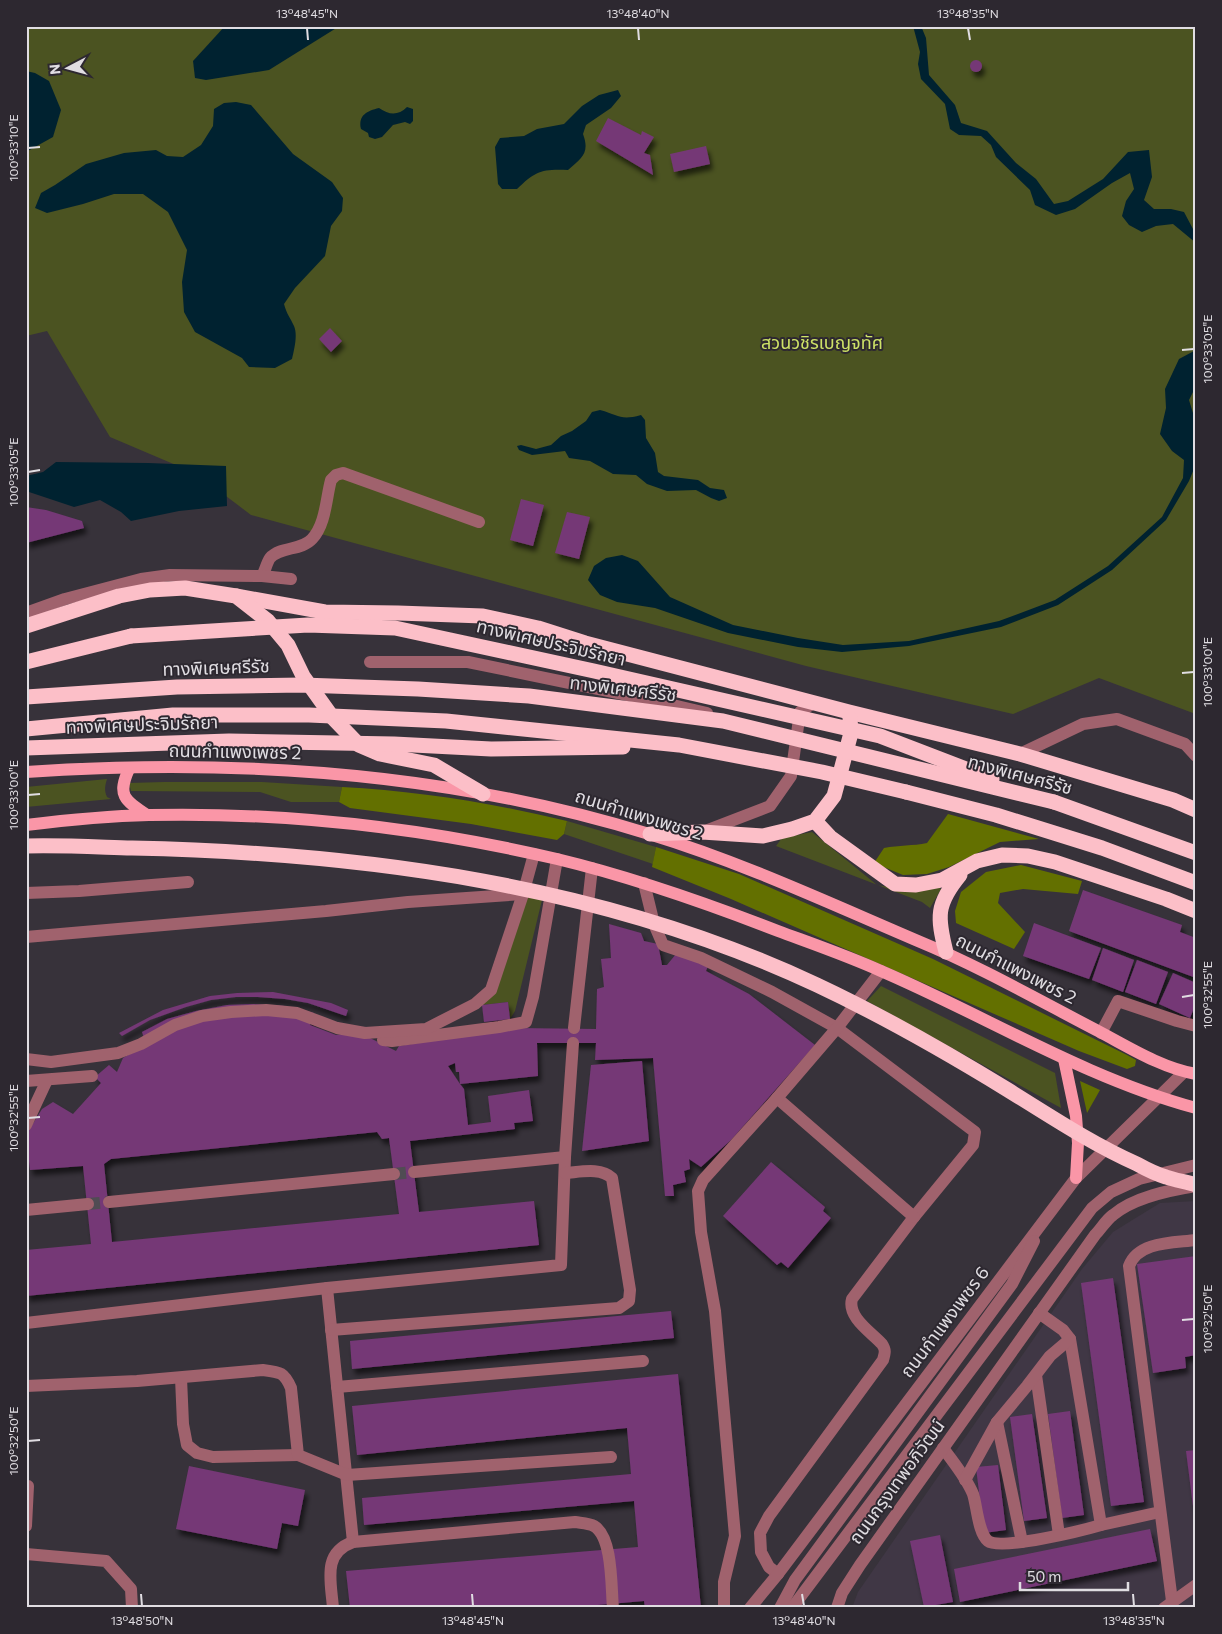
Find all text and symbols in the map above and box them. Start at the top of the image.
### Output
text: 13°48'45"N [276,6,338,20]
text: 13°48'40"N [606,6,670,20]
text: 13°48'35"N [937,6,999,20]
north arrow [42,42,92,92]
text: N [46,63,64,76]
text: 100°33'10"E [6,114,20,182]
text: 100°33'05"E [1200,315,1214,383]
park label: สวนวชิรเบญจทัศ [761,331,883,353]
text: 100°33'05"E [6,438,20,506]
street label: ทางพิเศษประจิมรัถยา [475,614,628,670]
text: 100°33'00"E [1200,637,1214,707]
street label: ทางพิเศษศรีรัช [162,654,270,680]
street label: ทางพิเศษศรีรัช [569,671,678,705]
street label: ทางพิเศษประจิมรัถยา [65,710,219,738]
street label: ถนนกำแพงเพชร 2 [168,739,302,763]
street label: ทางพิเศษศรีรัช [966,750,1075,799]
text: 100°33'00"E [6,760,20,830]
street label: ถนนกำแพงเพชร 2 [573,784,706,844]
street label: ถนนกำแพงเพชร 2 [952,928,1081,1008]
text: 100°32'55"E [1200,961,1214,1029]
text: 100°32'55"E [6,1084,20,1152]
street label: ถนนกำแพงเพชร 6 [895,1261,993,1381]
text: 100°32'50"E [1200,1285,1214,1353]
text: 100°32'50"E [6,1407,20,1475]
street label: ถนนกรุงเทพอภิวัฒน์ [844,1415,949,1548]
scale bar [1020,1559,1127,1591]
text: 50 m [1027,1567,1061,1585]
text: 13°48'50"N [111,1613,173,1627]
text: 13°48'45"N [442,1613,504,1627]
text: 13°48'40"N [772,1613,836,1627]
text: 13°48'35"N [1103,1613,1165,1627]

